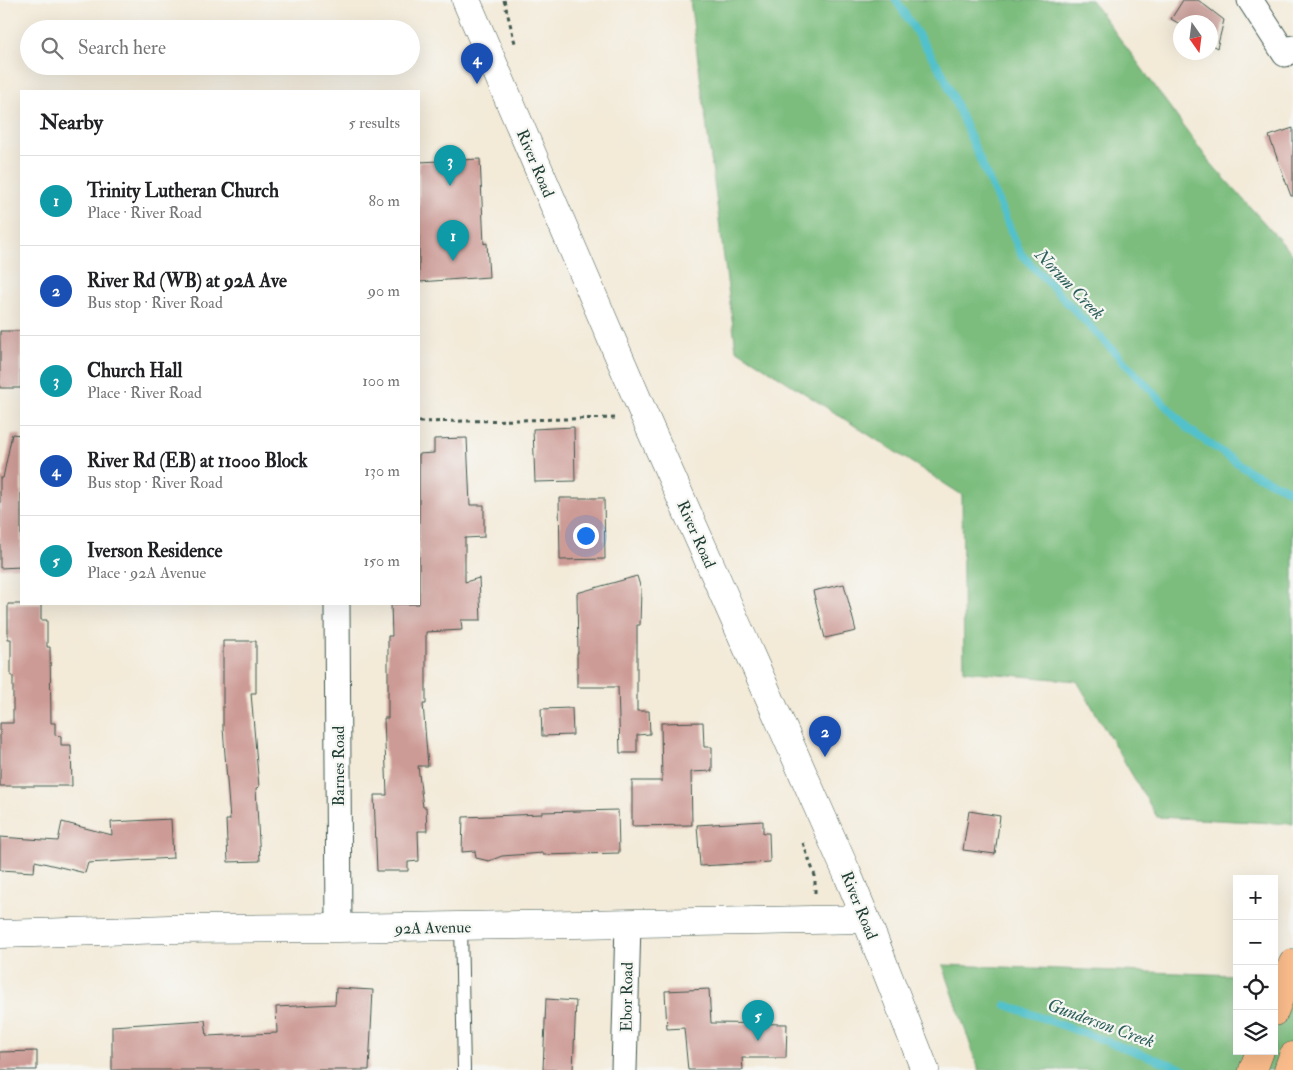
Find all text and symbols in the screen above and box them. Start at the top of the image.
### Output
north arrow [1173,15,1218,60]
search box [20,20,420,75]
icon: search [38,34,66,62]
text: Search here [78,36,166,60]
pin: 4 [461,43,493,84]
text: Nearby [40,109,103,136]
text: 5 results [349,113,400,133]
street label: River Road [512,126,558,200]
pin: 3 [434,145,466,186]
text: Trinity Lutheran Church [87,179,279,203]
text: 1 [53,191,59,211]
text: 80 m [369,191,400,211]
text: Place · River Road [87,203,202,223]
pin: 1 [437,220,469,261]
water label: Norum Creek [1029,243,1109,325]
text: River Rd (WB) at 92A Ave [87,269,287,293]
text: 2 [52,281,60,301]
text: 90 m [368,281,400,301]
text: Bus stop · River Road [87,293,223,313]
text: Church Hall [87,359,182,383]
text: 3 [53,371,59,391]
text: 100 m [362,371,400,391]
text: Place · River Road [87,383,202,403]
text: River Rd (EB) at 11000 Block [87,449,308,473]
text: 4 [52,461,60,481]
text: 130 m [364,461,400,481]
text: Bus stop · River Road [87,473,223,493]
street label: River Road [672,498,720,571]
your location [573,523,599,549]
text: Iverson Residence [87,539,222,563]
text: 5 [52,551,60,571]
text: 150 m [363,551,400,571]
text: Place · 92A Avenue [87,563,206,583]
pin: 2 [809,716,841,757]
street label: Barnes Road [329,726,349,806]
street label: River Road [836,868,882,943]
map controls [1233,875,1278,1055]
button: + [1233,875,1278,920]
street label: 92A Avenue [394,917,472,939]
button: − [1233,920,1278,965]
street label: Ebor Road [616,962,638,1032]
button: locate [1233,965,1278,1010]
water label: Gunderson Creek [1044,993,1157,1053]
pin: 5 [742,1000,774,1041]
button: layers [1233,1010,1278,1055]

